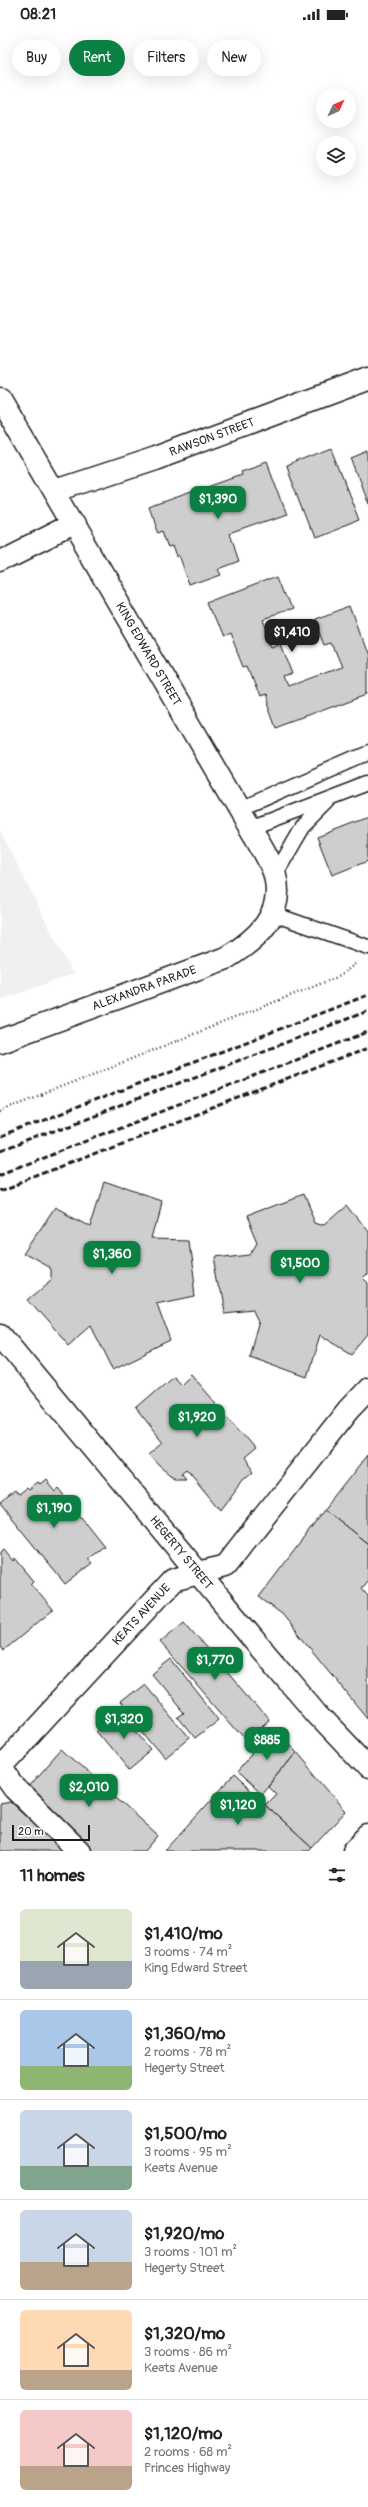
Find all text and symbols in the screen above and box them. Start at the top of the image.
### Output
text: 08:21 [20,5,56,24]
chip: Buy [12,40,61,76]
chip: Rent [69,40,125,76]
chip: Filters [133,40,199,76]
chip: New [207,40,261,76]
north arrow [316,88,356,128]
map controls [316,88,356,176]
button: layers [316,136,356,176]
street label: RAWSON STREET [168,415,257,460]
pin: $1,390 [185,486,251,520]
text: $1,390 [199,491,237,507]
street label: KING EDWARD STREET [112,600,184,709]
pin: $1,410 [259,619,325,653]
text: $1,410 [274,624,310,640]
street label: ALEXANDRA PARADE [90,963,198,1014]
pin: $1,360 [79,1241,145,1275]
text: $1,360 [92,1246,132,1262]
pin: $1,500 [267,1250,333,1284]
text: $1,500 [280,1255,320,1271]
pin: $1,920 [164,1404,230,1438]
text: $1,920 [178,1409,216,1425]
pin: $1,190 [21,1495,87,1529]
text: $1,190 [36,1500,72,1516]
street label: HEGERTY STREET [146,1513,216,1593]
street label: KEATS AVENUE [109,1581,174,1649]
pin: $1,770 [182,1647,248,1681]
text: $1,770 [196,1652,234,1668]
pin: $1,320 [91,1706,157,1740]
text: $1,320 [105,1711,143,1727]
pin: $885 [243,1727,291,1761]
text: $885 [253,1732,281,1748]
pin: $2,010 [56,1774,122,1808]
text: $2,010 [69,1779,109,1795]
pin: $1,120 [205,1792,271,1826]
text: $1,120 [220,1797,256,1813]
scale bar [12,1823,90,1842]
text: 20 m [18,1825,44,1838]
icon: filters [326,1864,348,1886]
text: 11 homes [20,1865,85,1886]
text: $1,410/mo [144,1923,223,1944]
icon: home [52,1925,100,1973]
text: 3 rooms · 74 m² [144,1944,232,1960]
text: King Edward Street [144,1960,248,1976]
text: $1,360/mo [144,2023,226,2044]
icon: home [52,2026,100,2074]
text: 2 rooms · 78 m² [144,2044,231,2060]
text: Hegerty Street [144,2060,225,2076]
text: $1,500/mo [144,2123,227,2144]
icon: home [52,2126,100,2174]
text: 3 rooms · 95 m² [144,2144,232,2160]
text: Keats Avenue [144,2160,218,2176]
text: $1,920/mo [144,2223,224,2244]
icon: home [52,2226,100,2274]
text: 3 rooms · 101 m² [144,2244,237,2260]
text: Hegerty Street [144,2260,225,2276]
text: $1,320/mo [144,2323,225,2344]
icon: home [52,2326,100,2374]
text: 3 rooms · 86 m² [144,2344,232,2360]
text: Keats Avenue [144,2360,218,2376]
text: $1,120/mo [144,2423,222,2444]
icon: home [52,2426,100,2474]
text: 2 rooms · 68 m² [144,2444,232,2460]
text: Princes Highway [144,2460,230,2476]

